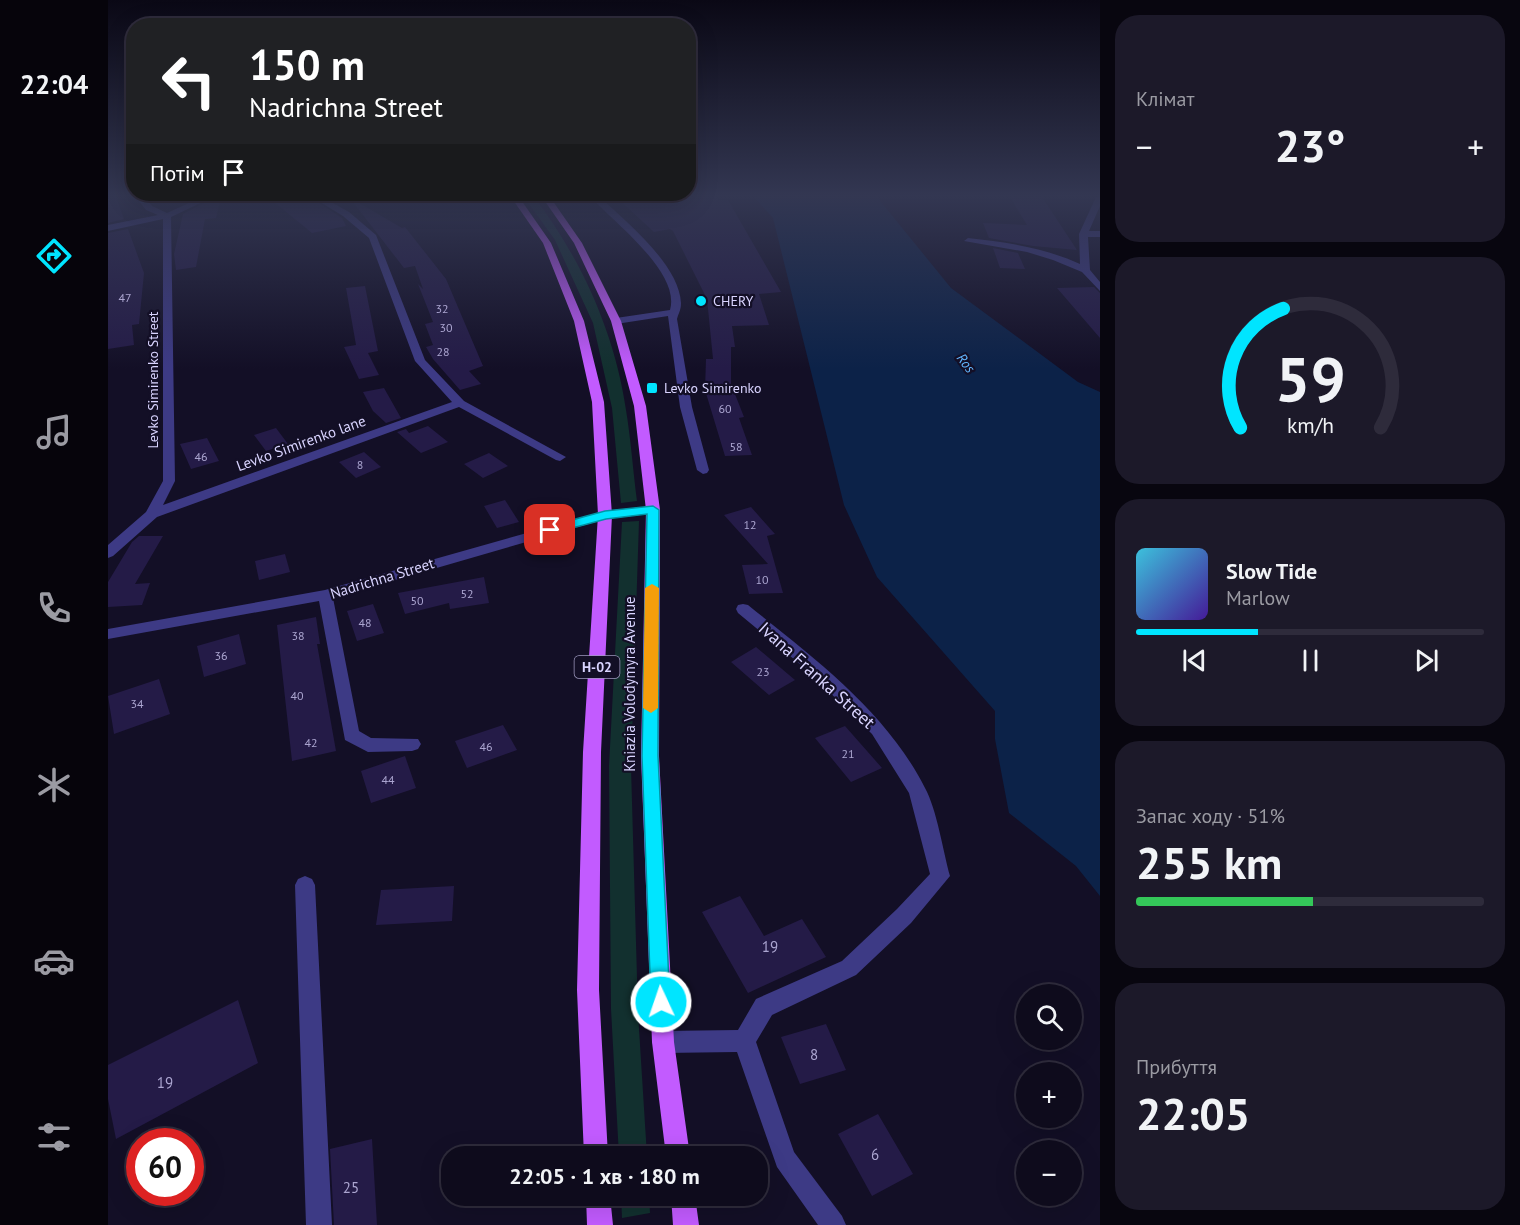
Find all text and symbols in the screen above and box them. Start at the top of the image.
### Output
text: 150 m [249,37,365,92]
icon: left [150,42,228,120]
text: 22:04 [20,67,88,101]
text: Клімат [1136,86,1194,112]
text: Nadrichna Street [249,90,443,124]
text: 23° [1275,116,1345,174]
text: − [1136,125,1153,168]
text: + [1467,125,1484,168]
icon: arrive [217,156,250,189]
text: Потім [150,159,205,187]
icon: directions [33,235,75,277]
house number: 47 [118,290,132,305]
place label: CHERY [713,292,753,310]
marker: CHERY [694,294,708,308]
house number: 32 [435,301,449,316]
street label: Levko Simirenko Street [144,311,162,449]
house number: 30 [439,320,453,335]
text: 59 [1275,338,1345,419]
house number: 28 [436,344,450,359]
water label: Ros [953,350,979,377]
place label: Levko Simirenko [664,379,762,397]
marker: Levko Simirenko [645,381,659,395]
house number: 60 [718,401,732,416]
icon: music [33,411,75,453]
street label: Levko Simirenko lane [234,411,368,475]
text: km/h [1286,411,1333,439]
house number: 58 [729,439,743,454]
house number: 46 [194,449,208,464]
house number: 8 [357,457,363,472]
pin [524,504,575,555]
icon: arrive [533,513,566,546]
house number: 12 [743,517,757,532]
street label: Nadrichna Street [328,553,436,603]
text: Slow Tide [1226,557,1317,585]
house number: 10 [755,572,769,587]
text: Marlow [1226,585,1290,611]
house number: 52 [460,586,474,601]
icon: phone [33,587,75,629]
house number: 50 [410,593,424,608]
street label: Kniazia Volodymyra Avenue [620,596,639,772]
house number: 48 [358,615,372,630]
street label: Ivana Franka Street [754,617,880,733]
house number: 38 [291,628,305,643]
icon: previous [1178,644,1211,677]
icon: pause [1294,644,1327,677]
icon: next [1410,644,1443,677]
house number: 36 [214,648,228,663]
road number: Н-02 [574,656,620,678]
house number: 23 [756,664,770,679]
house number: 40 [290,688,304,703]
house number: 34 [130,696,144,711]
house number: 42 [304,735,318,750]
house number: 46 [479,739,493,754]
house number: 21 [841,746,855,761]
icon: climate [33,764,75,806]
house number: 44 [381,772,395,787]
text: Запас ходу · 51% [1136,803,1285,829]
text: 255 km [1136,833,1282,891]
house number: 19 [762,937,778,956]
icon: car [33,940,75,982]
position arrow [629,970,693,1034]
map controls [1016,984,1082,1206]
button: search [1016,984,1082,1050]
house number: 8 [810,1045,818,1064]
text: Прибуття [1136,1054,1217,1080]
button: + [1016,1062,1082,1128]
house number: 19 [157,1073,173,1092]
text: 22:05 [1136,1084,1250,1142]
icon: filters [33,1116,75,1158]
speed limit sign: 60 [126,1128,204,1206]
button: − [1016,1140,1082,1206]
house number: 6 [871,1145,879,1164]
text: 22:05 · 1 хв · 180 m [509,1162,700,1190]
house number: 25 [343,1178,359,1197]

